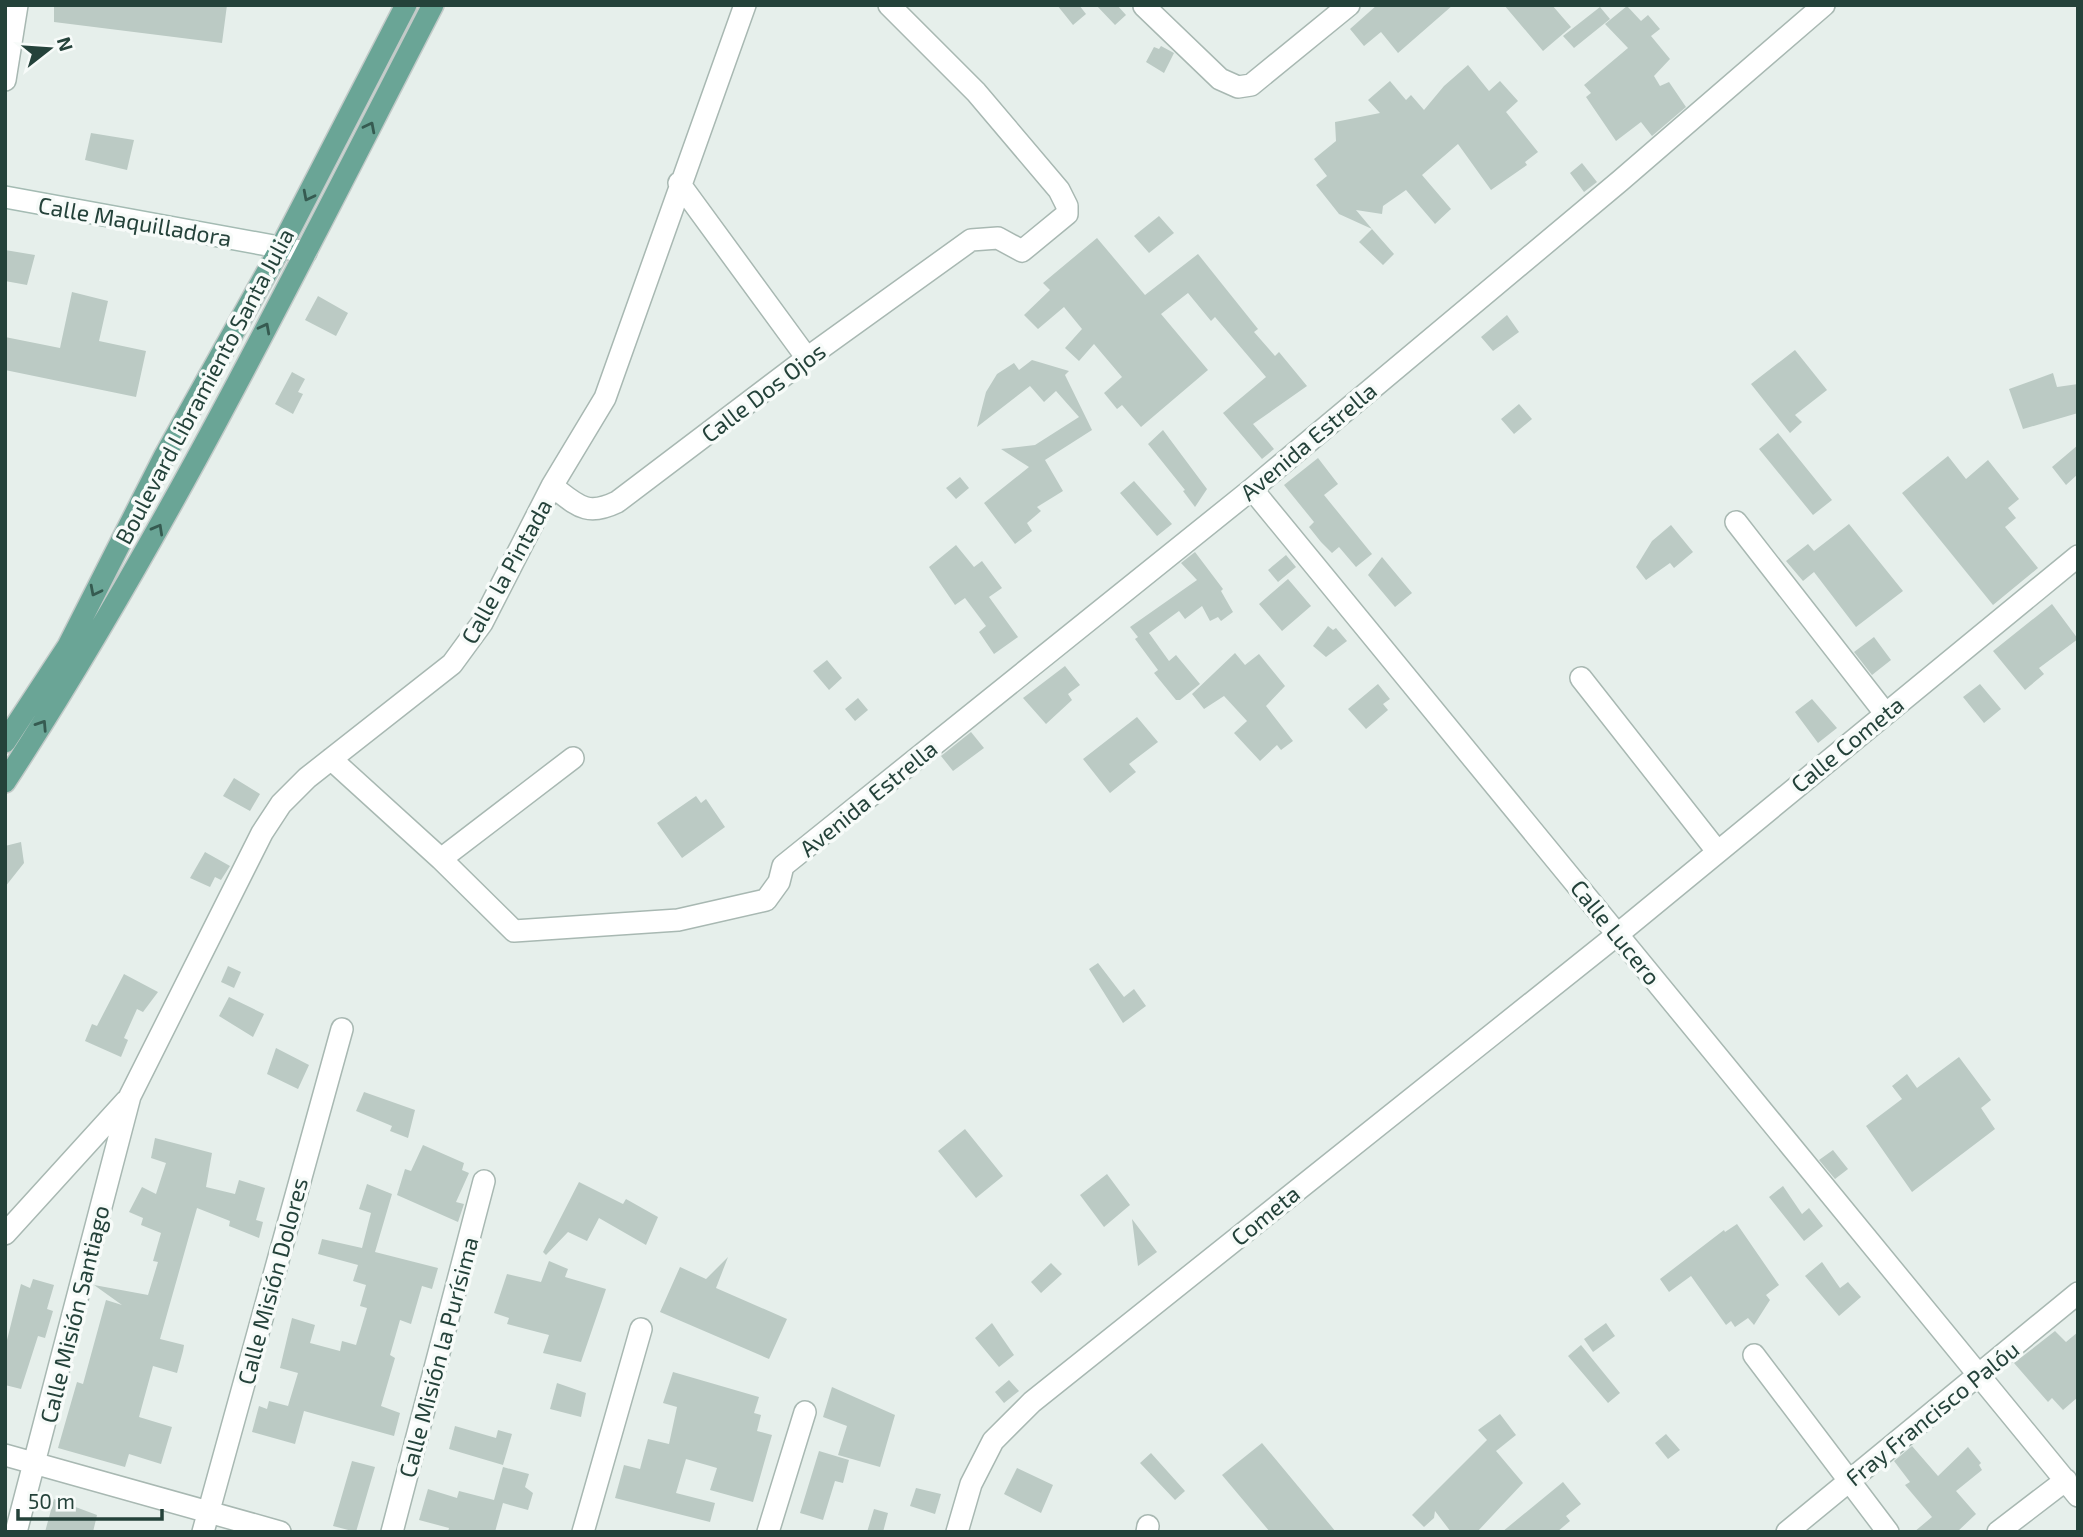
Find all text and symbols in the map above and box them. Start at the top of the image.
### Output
north arrow [14,14,84,84]
text: N [53,34,79,54]
one-way arrow [362,122,376,134]
one-way arrow [302,189,316,202]
street label: Calle Maquilladora [36,190,234,252]
street label: Boulevard Libramiento Santa Julia [109,223,299,549]
one-way arrow [257,323,270,335]
street label: Calle Dos Ojos [696,336,830,448]
street label: Avenida Estrella [1234,376,1382,506]
street label: Calle la Pintada [455,494,557,648]
one-way arrow [150,524,163,536]
one-way arrow [90,584,104,596]
street label: Calle Cometa [1785,690,1909,798]
one-way arrow [34,720,47,733]
street label: Avenida Estrella [793,734,943,862]
street label: Calle Lucero [1565,874,1667,990]
street label: Calle Misión Dolores [231,1175,313,1387]
street label: Cometa [1225,1179,1305,1251]
street label: Calle Misión Santiago [33,1202,115,1426]
street label: Calle Misión la Purísima [392,1234,484,1480]
street label: Fray Francisco Palóu [1840,1335,2024,1491]
scale bar [18,1478,161,1522]
text: 50 m [28,1488,75,1513]

